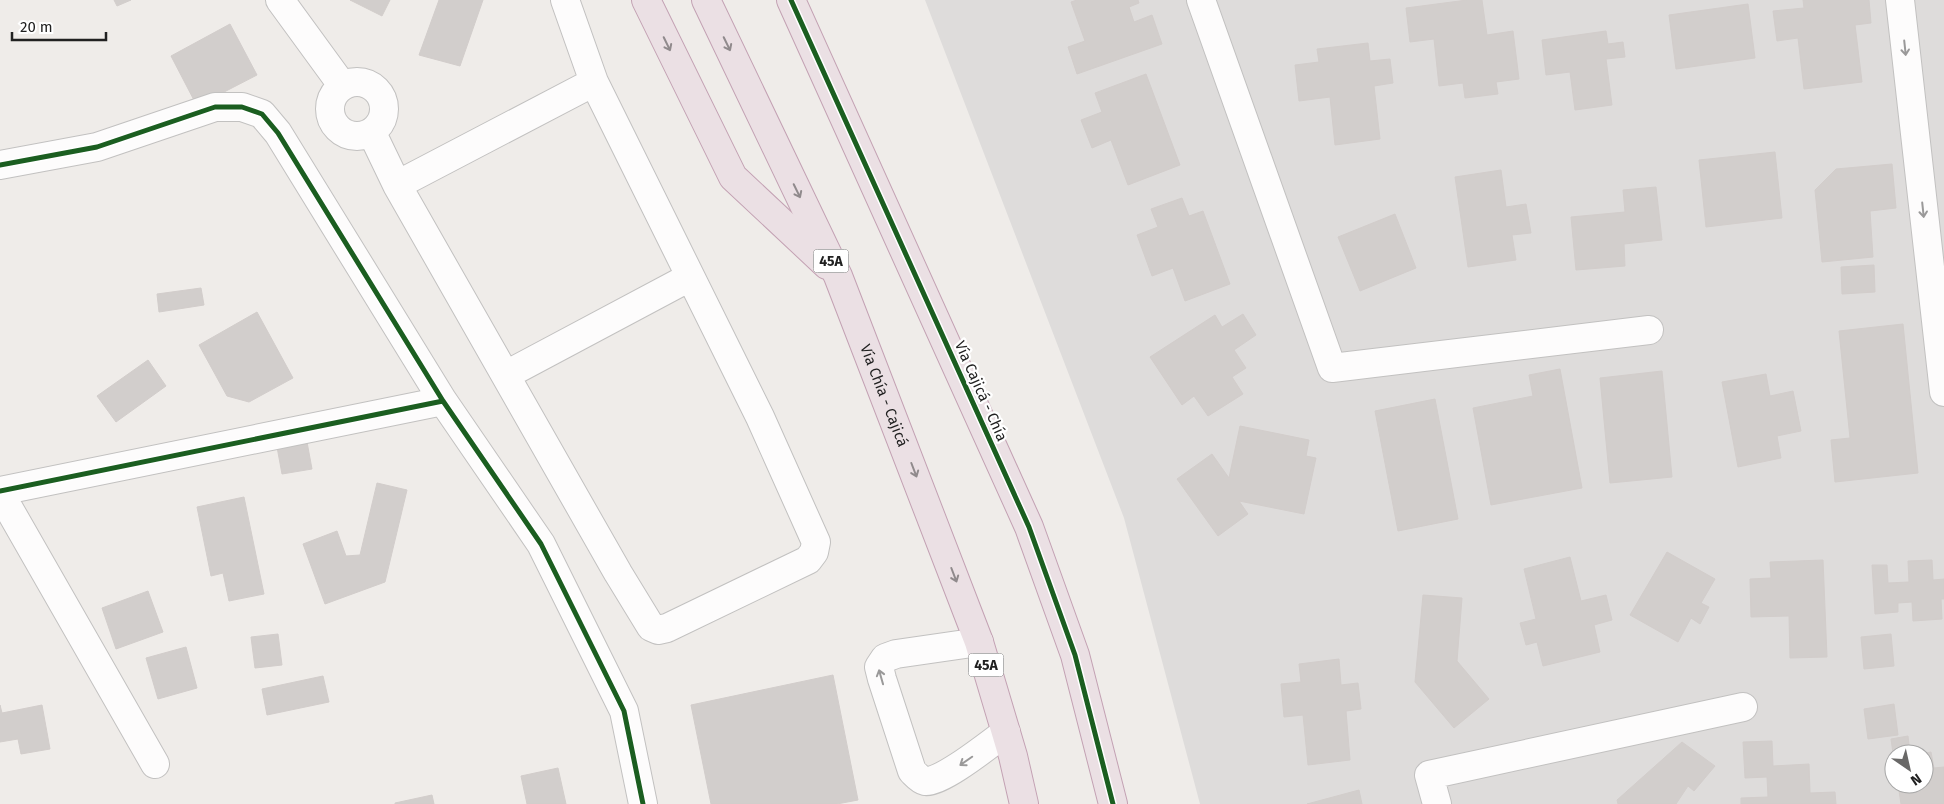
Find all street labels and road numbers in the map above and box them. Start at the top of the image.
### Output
road number: 45A [814,250,848,272]
street label: Vía Cajicá - Chía [951,338,1011,444]
street label: Vía Chía - Cajicá [856,342,912,449]
road number: 45A [968,654,1004,676]

